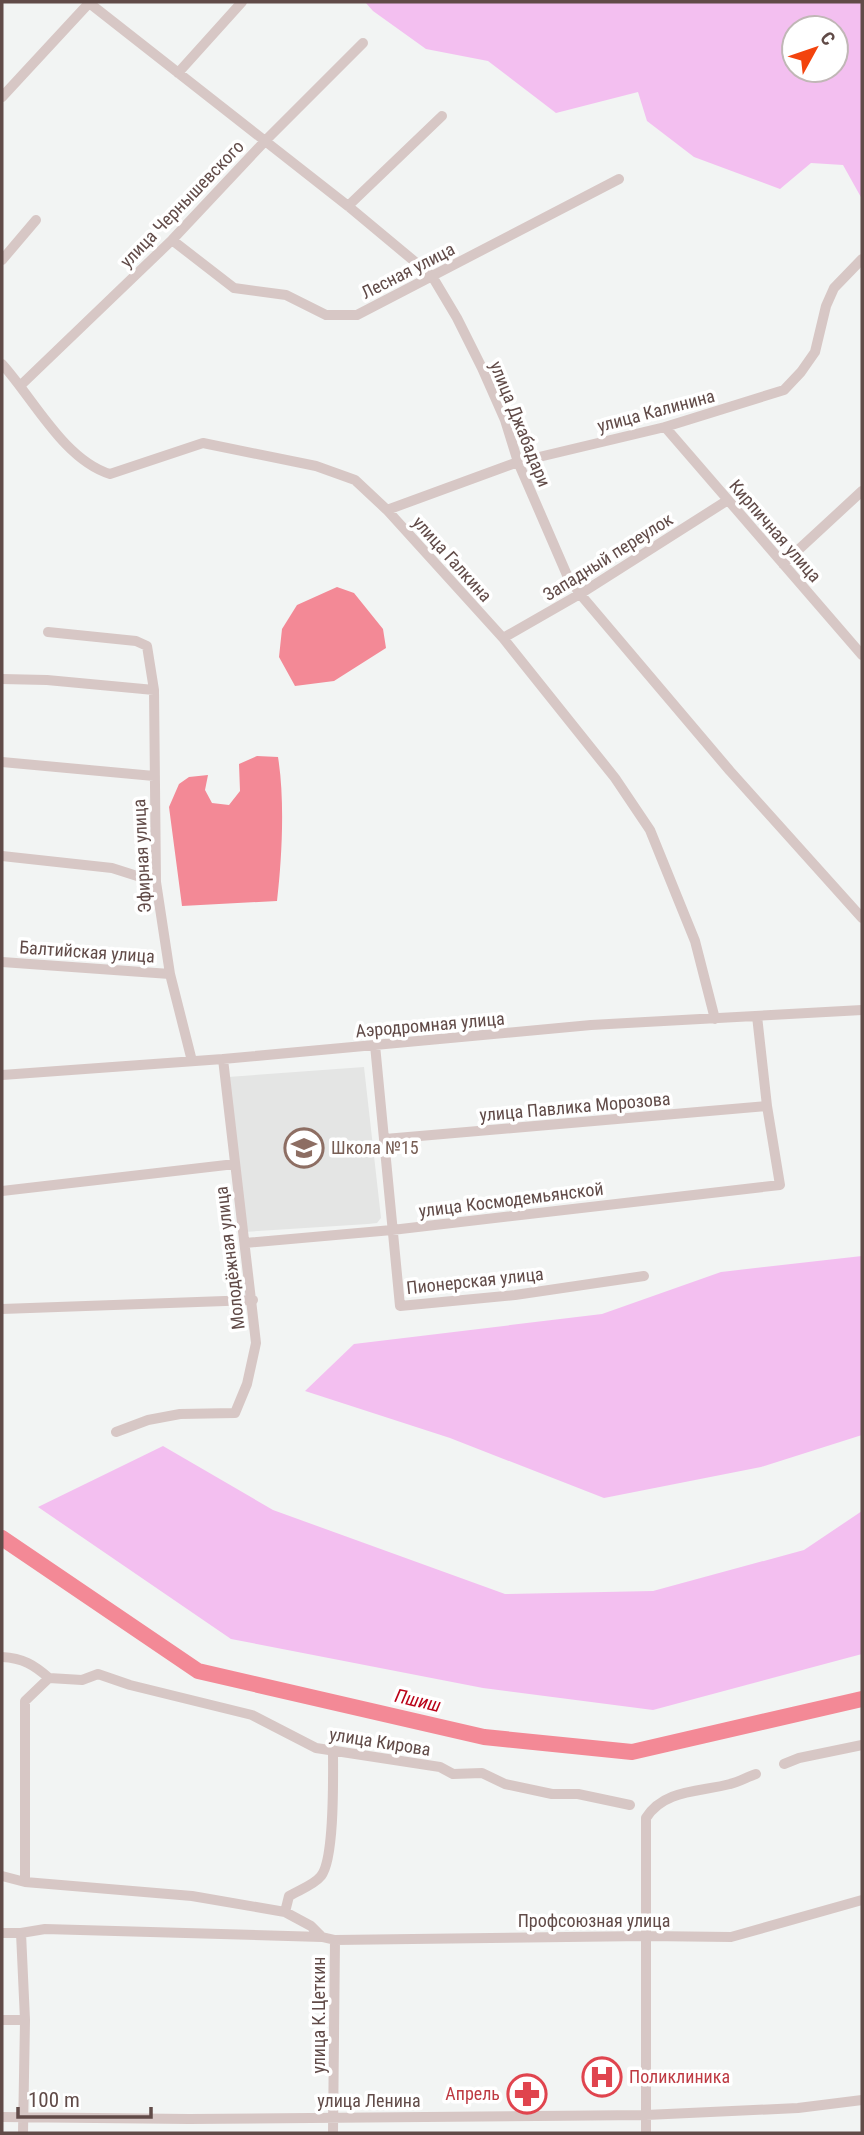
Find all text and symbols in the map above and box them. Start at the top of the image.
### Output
north arrow [780,14,850,84]
text: С [815,27,840,50]
street label: улица Чернышевского [115,136,248,272]
street label: Лесная улица [358,238,458,303]
street label: улица Джабадари [486,358,555,490]
street label: улица Калинина [595,385,717,436]
street label: Кирпичная улица [725,475,826,586]
street label: Западный переулок [539,508,677,605]
street label: улица Галкина [408,512,496,606]
street label: Эфирная улица [128,798,155,914]
street label: Балтийская улица [19,936,155,967]
street label: Аэродромная улица [355,1008,505,1041]
street label: улица Павлика Морозова [479,1088,671,1125]
school or university icon: Школа №15 [283,1127,325,1169]
place label: Школа №15 [331,1137,419,1158]
street label: улица Космодемьянской [417,1178,605,1221]
street label: Молодёжная улица [210,1185,249,1331]
street label: Пионерская улица [405,1263,545,1298]
water label: Пшиш [393,1684,443,1717]
street label: улица Кирова [328,1723,432,1760]
street label: Профсоюзная улица [518,1910,670,1931]
street label: улица К.Цеткин [308,1957,329,2074]
hospital icon: Поликлиника [581,2056,623,2098]
place label: Поликлиника [629,2066,730,2087]
pharmacy icon: Апрель [506,2073,548,2115]
scale bar [18,2076,150,2120]
place label: Апрель [445,2083,500,2104]
text: 100 m [28,2088,80,2112]
street label: улица Ленина [317,2090,421,2111]

